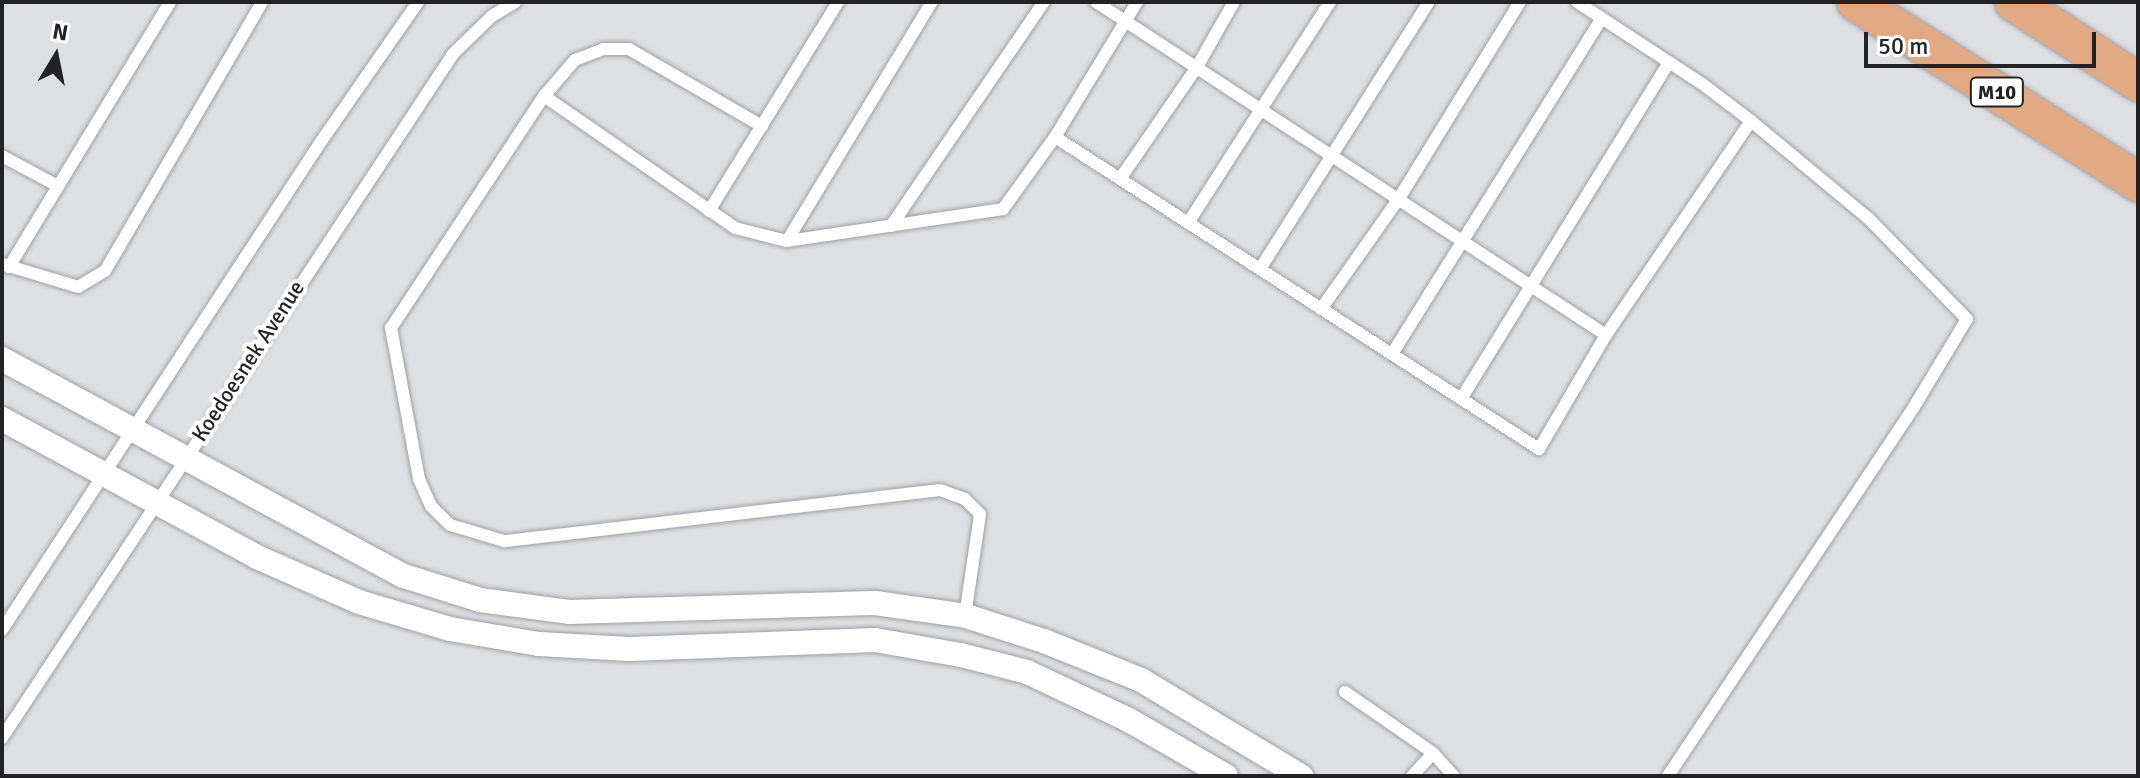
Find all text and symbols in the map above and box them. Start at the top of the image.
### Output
north arrow [16,16,96,96]
scale bar [1868,16,2100,66]
text: N [50,17,70,46]
text: 50 m [1878,31,1928,61]
road number: M10 [1969,76,2025,108]
street label: Koedoesnek Avenue [186,276,310,446]

